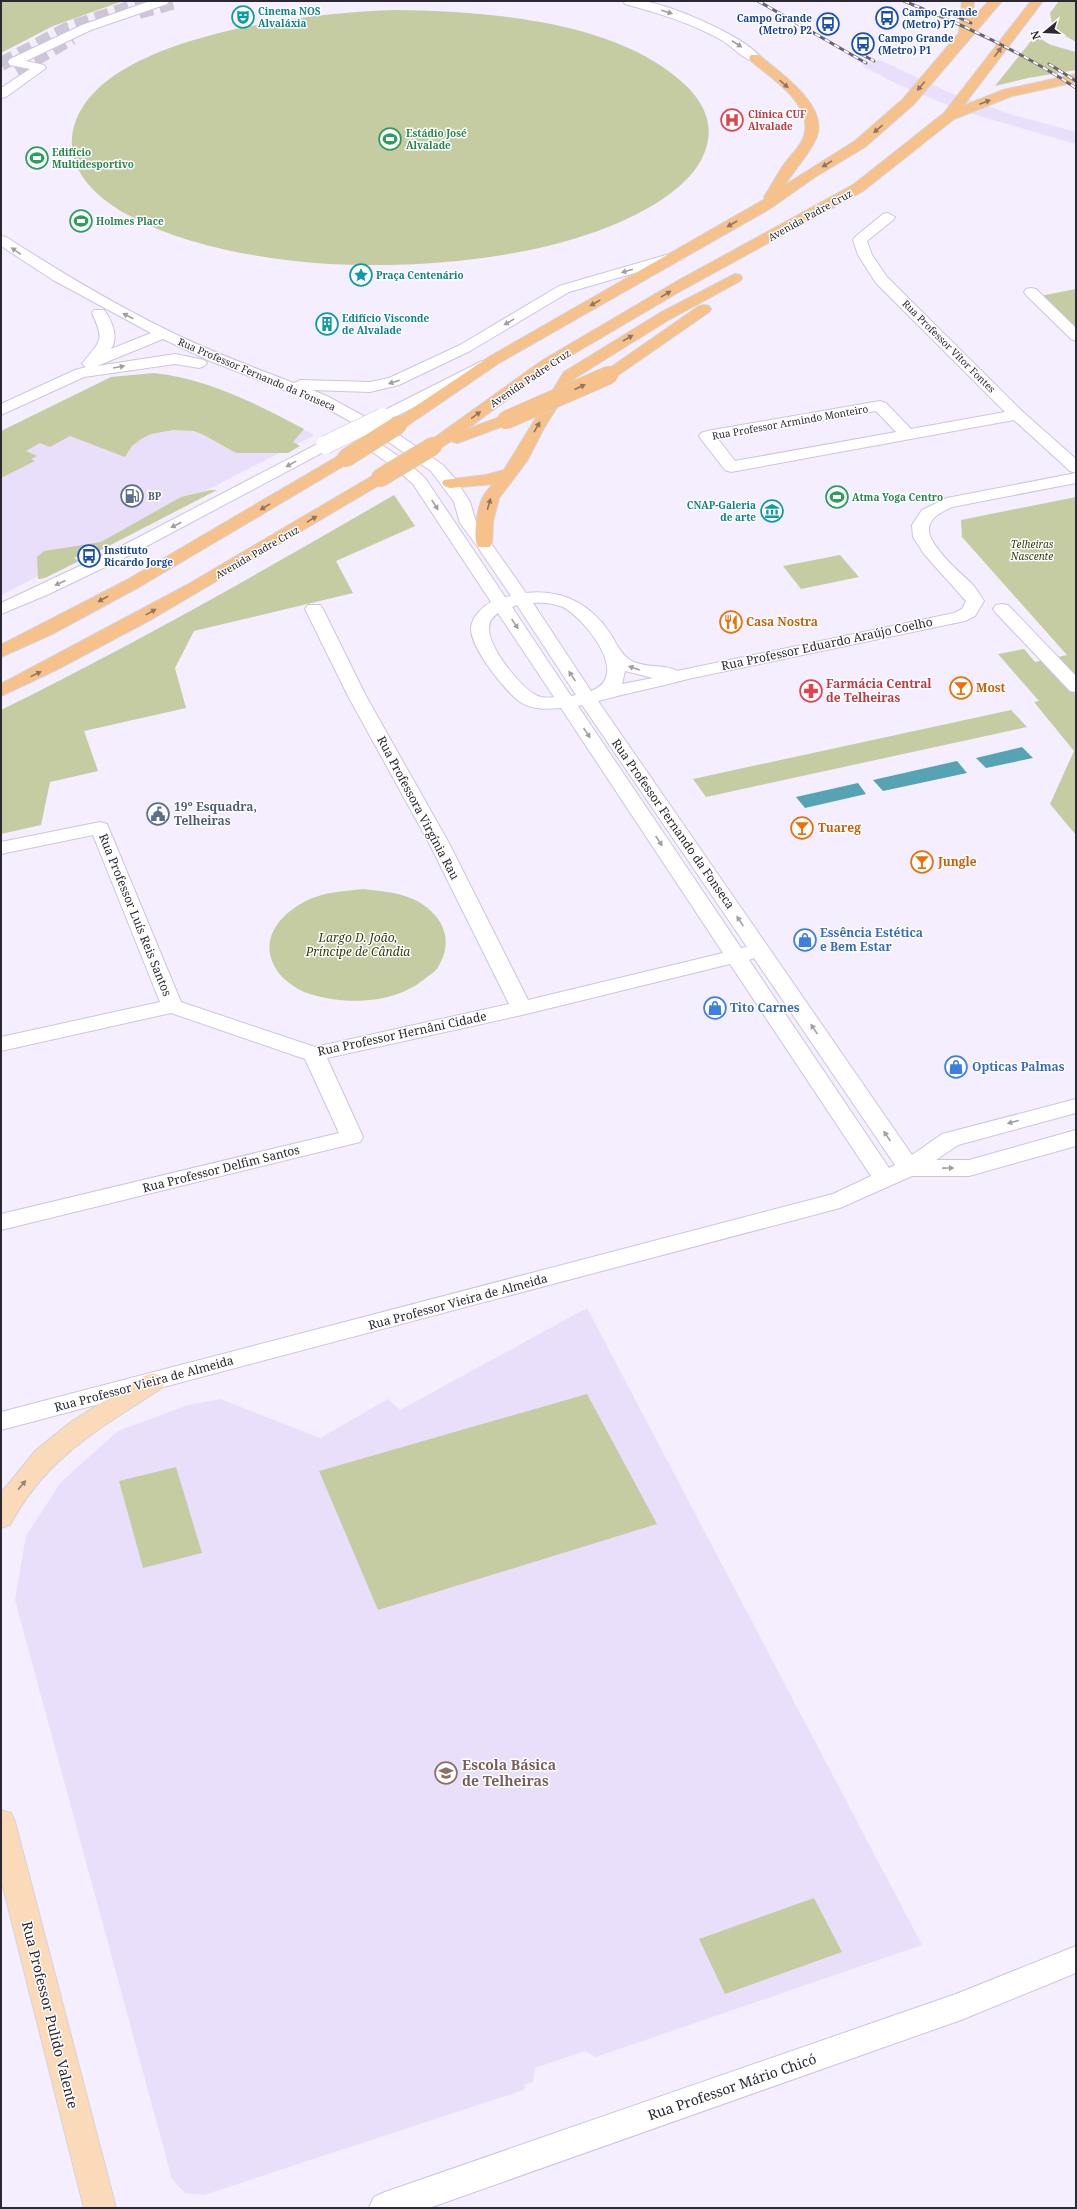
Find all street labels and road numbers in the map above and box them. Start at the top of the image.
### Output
street label: Avenida Padre Cruz [765,186,855,244]
street label: Rua Professor Vítor Fontes [899,296,999,396]
street label: Rua Professor Fernando da Fonseca [176,334,338,414]
street label: Avenida Padre Cruz [487,346,573,410]
street label: Rua Professor Armindo Monteiro [711,401,869,443]
street label: Avenida Padre Cruz [213,522,301,582]
street label: Rua Professor Eduardo Araújo Coelho [720,613,934,674]
street label: Rua Professora Virgínia Rau [373,733,464,883]
street label: Rua Professor Fernando da Fonseca [608,735,739,912]
street label: Rua Professor Luís Reis Santos [95,831,176,999]
street label: Rua Professor Hernâni Cidade [316,1007,488,1060]
street label: Rua Professor Delfim Santos [141,1141,301,1196]
street label: Rua Professor Vieira de Almeida [366,1269,550,1334]
street label: Rua Professor Vieira de Almeida [52,1351,236,1416]
street label: Rua Professor Pulido Valente [18,1919,83,2111]
street label: Rua Professor Mário Chicó [645,2049,819,2124]

